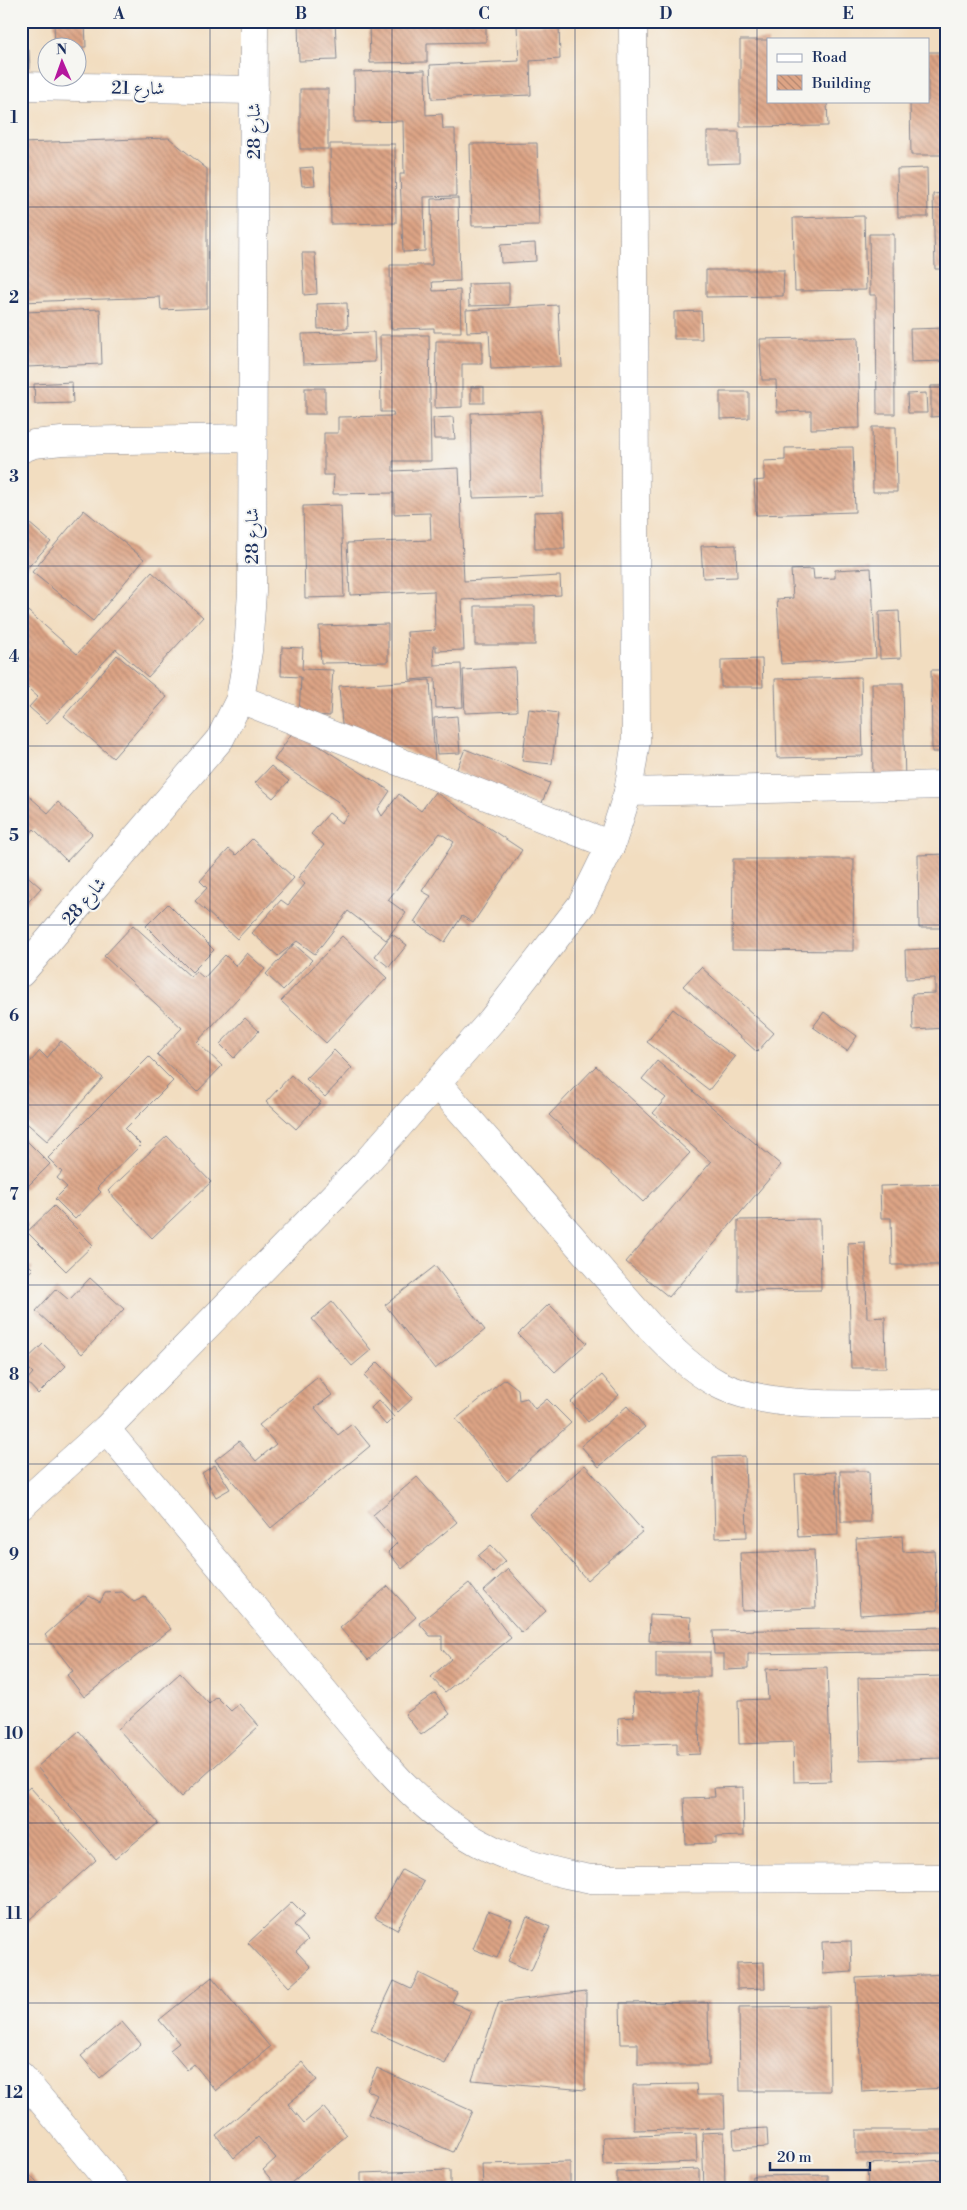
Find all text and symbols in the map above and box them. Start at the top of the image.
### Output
text: A [112,4,125,24]
text: B [295,4,307,24]
text: C [478,4,490,24]
text: D [660,4,673,24]
text: E [842,4,854,24]
north arrow [38,38,88,88]
legend [767,38,930,102]
text: N [56,41,67,59]
text: Road [812,48,847,67]
text: Building [811,74,871,93]
street label: شارع 21 [111,77,165,103]
street label: شارع 28 [243,103,269,159]
text: 1 [10,108,18,128]
text: 2 [9,288,19,308]
text: 3 [9,467,19,487]
street label: شارع 28 [241,508,267,564]
text: 4 [9,647,20,667]
text: 5 [9,826,19,846]
street label: شارع 28 [57,873,114,932]
text: 6 [9,1006,19,1026]
text: 7 [9,1185,19,1205]
text: 8 [9,1365,19,1385]
text: 9 [9,1545,19,1565]
text: 10 [5,1724,23,1744]
text: 11 [6,1904,22,1924]
text: 12 [5,2083,23,2103]
scale bar [770,2140,870,2172]
text: 20 m [777,2148,812,2167]

